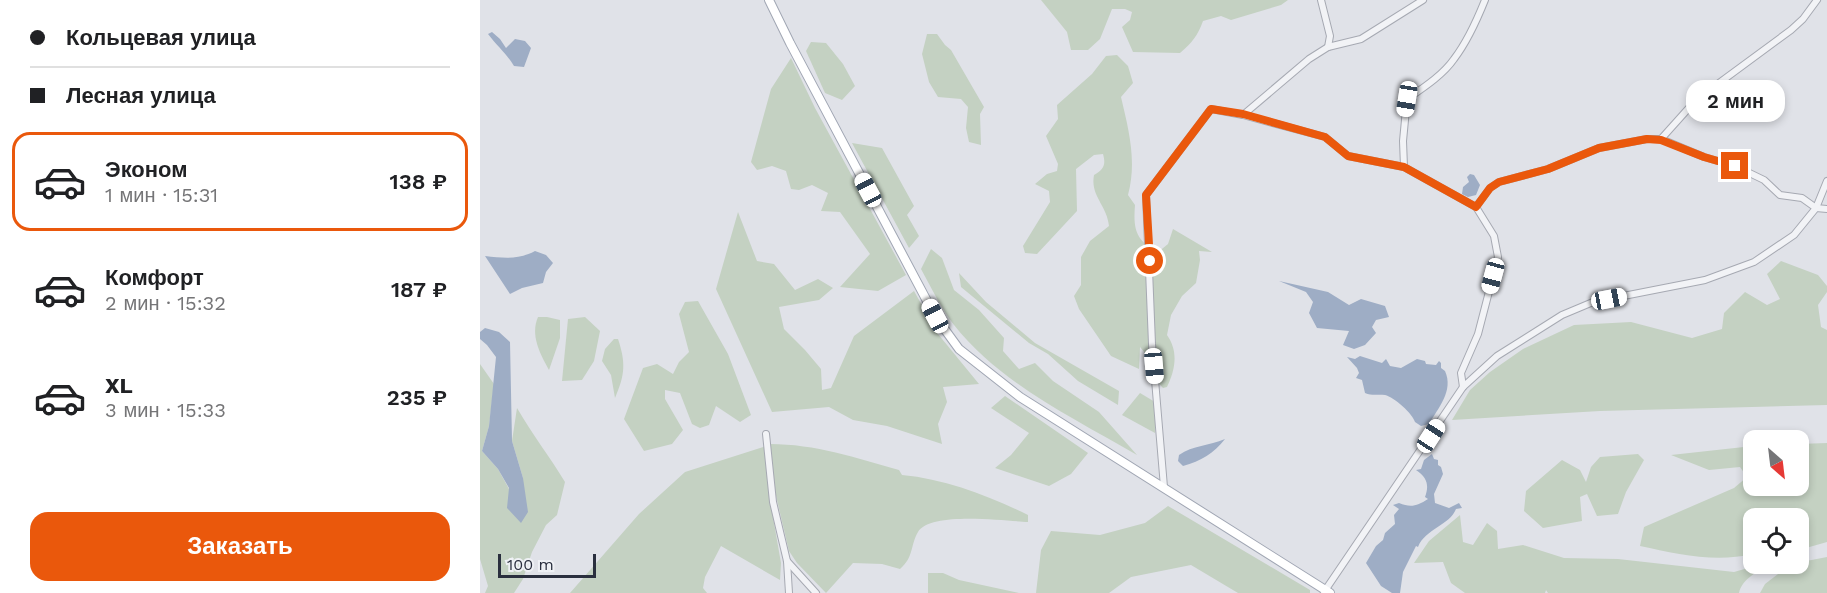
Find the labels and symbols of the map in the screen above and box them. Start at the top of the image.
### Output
callout: 2 мин [1686,79,1784,121]
car [1395,80,1419,118]
route end [1721,152,1748,179]
car [852,170,884,210]
route start [1136,247,1163,274]
car [1480,256,1506,296]
car [1590,287,1628,311]
car [919,296,951,336]
car [1143,347,1165,385]
car [1414,416,1448,456]
north arrow [1743,430,1809,496]
scale bar [498,551,596,578]

